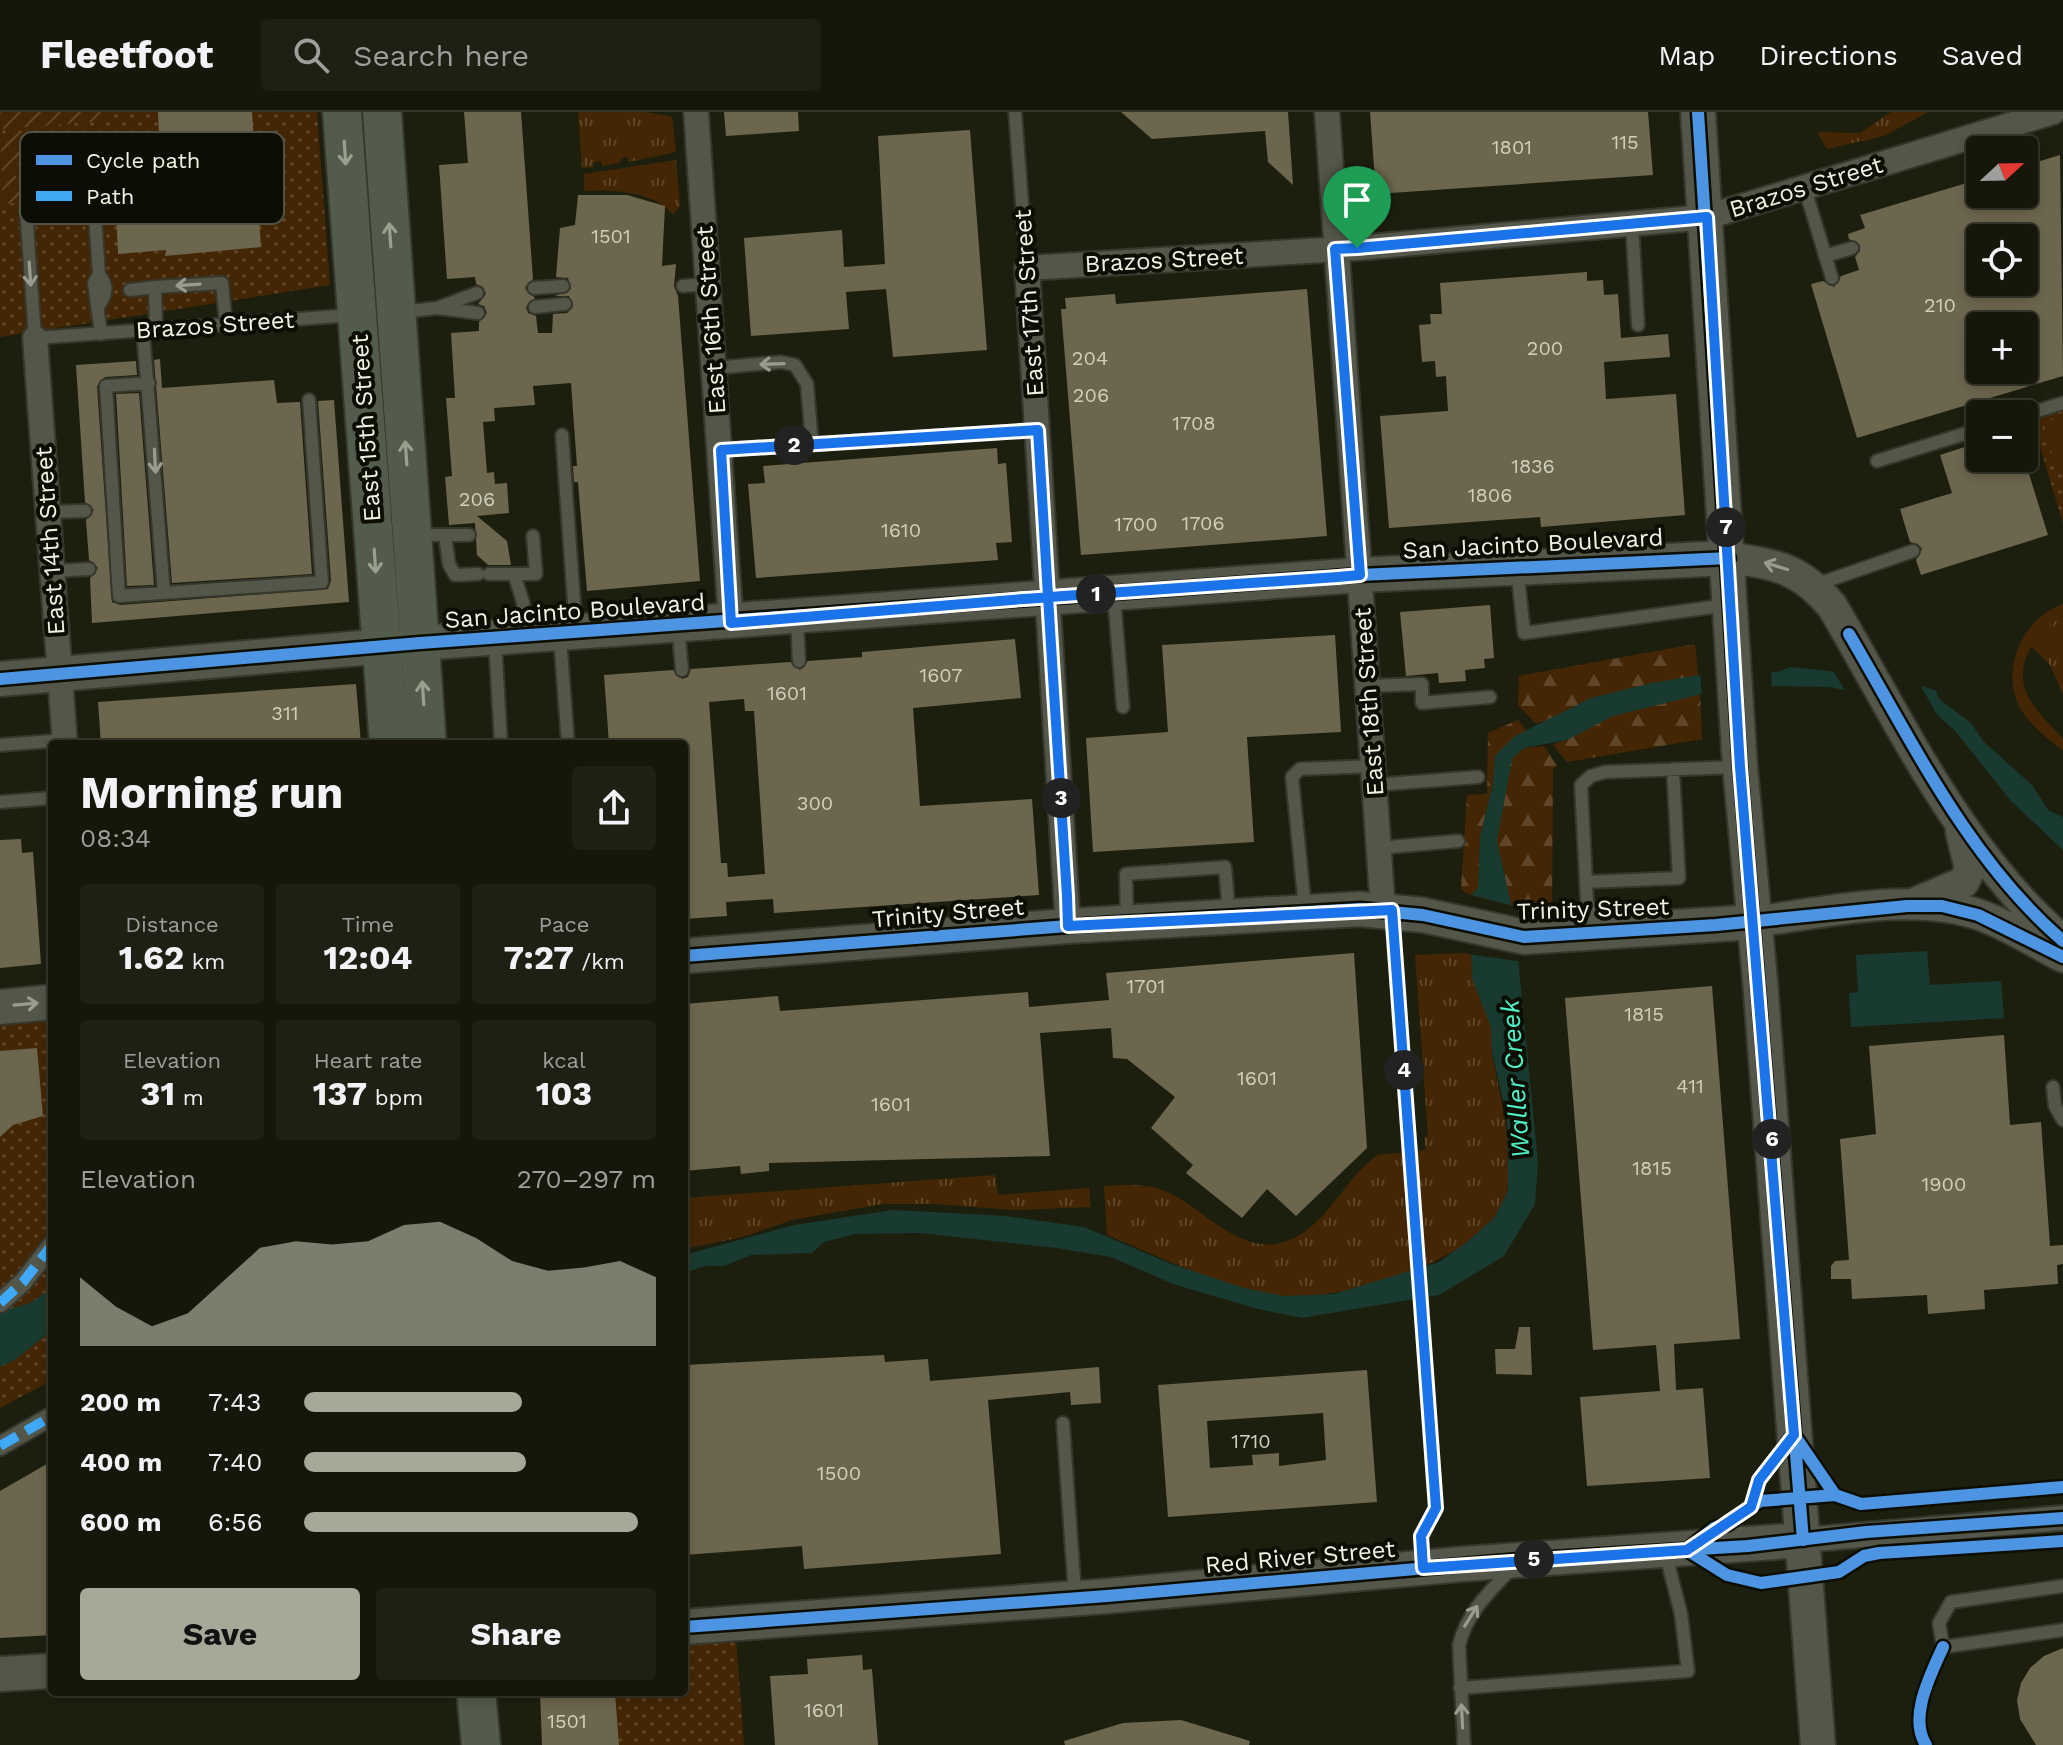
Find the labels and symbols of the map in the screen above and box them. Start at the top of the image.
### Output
house number: 115 [1611,130,1639,154]
legend [20,132,284,224]
house number: 1801 [1492,135,1532,159]
north arrow [1966,136,2038,208]
one-way arrow [338,139,353,166]
text: Cycle path [86,148,200,173]
street label: Brazos Street [1726,150,1886,224]
pin [1323,166,1391,248]
text: Path [86,184,134,209]
street label: East 17th Street [1008,209,1050,397]
one-way arrow [382,222,397,248]
house number: 1501 [591,224,631,248]
street label: East 16th Street [690,225,732,415]
street label: Brazos Street [1084,242,1244,278]
one-way arrow [23,260,38,287]
one-way arrow [175,278,202,293]
house number: 210 [1924,293,1956,317]
street label: Brazos Street [135,305,295,345]
street label: East 15th Street [345,333,387,523]
house number: 200 [1527,336,1563,360]
house number: 204 [1072,346,1108,370]
one-way arrow [760,356,786,371]
house number: 206 [1073,383,1109,407]
house number: 1708 [1172,411,1216,435]
pin: 2 [774,425,814,465]
one-way arrow [398,440,413,467]
street label: East 14th Street [29,446,71,636]
one-way arrow [148,447,163,474]
house number: 1836 [1511,454,1555,478]
house number: 1806 [1468,483,1512,507]
house number: 206 [459,487,495,511]
pin: 7 [1706,507,1746,547]
house number: 1706 [1181,511,1225,535]
house number: 1700 [1114,512,1158,536]
house number: 1610 [881,518,921,542]
street label: San Jacinto Boulevard [1402,523,1664,565]
one-way arrow [368,547,383,574]
one-way arrow [1763,558,1789,573]
pin: 1 [1076,574,1116,614]
street label: San Jacinto Boulevard [444,588,706,634]
street label: East 18th Street [1348,607,1390,797]
house number: 1607 [919,663,963,687]
one-way arrow [415,680,430,707]
house number: 1601 [767,681,807,705]
house number: 311 [271,701,299,725]
pin: 3 [1041,778,1081,818]
house number: 300 [797,791,833,815]
street label: Trinity Street [871,892,1025,934]
street label: Trinity Street [1516,892,1670,926]
house number: 1701 [1127,974,1165,998]
one-way arrow [12,996,39,1011]
water label: Waller Creek [1494,998,1536,1159]
house number: 1815 [1624,1002,1664,1026]
pin: 4 [1384,1050,1424,1090]
house number: 1601 [1237,1066,1277,1090]
house number: 411 [1676,1074,1704,1098]
house number: 1601 [871,1092,911,1116]
pin: 6 [1752,1119,1792,1159]
house number: 1815 [1632,1156,1672,1180]
house number: 1900 [1921,1172,1967,1196]
house number: 1710 [1231,1429,1271,1453]
house number: 1500 [817,1461,861,1485]
street label: Red River Street [1204,1535,1396,1579]
pin: 5 [1514,1539,1554,1579]
one-way arrow [1464,1605,1480,1628]
house number: 1601 [804,1698,844,1722]
one-way arrow [1454,1703,1469,1730]
house number: 1501 [547,1709,587,1733]

